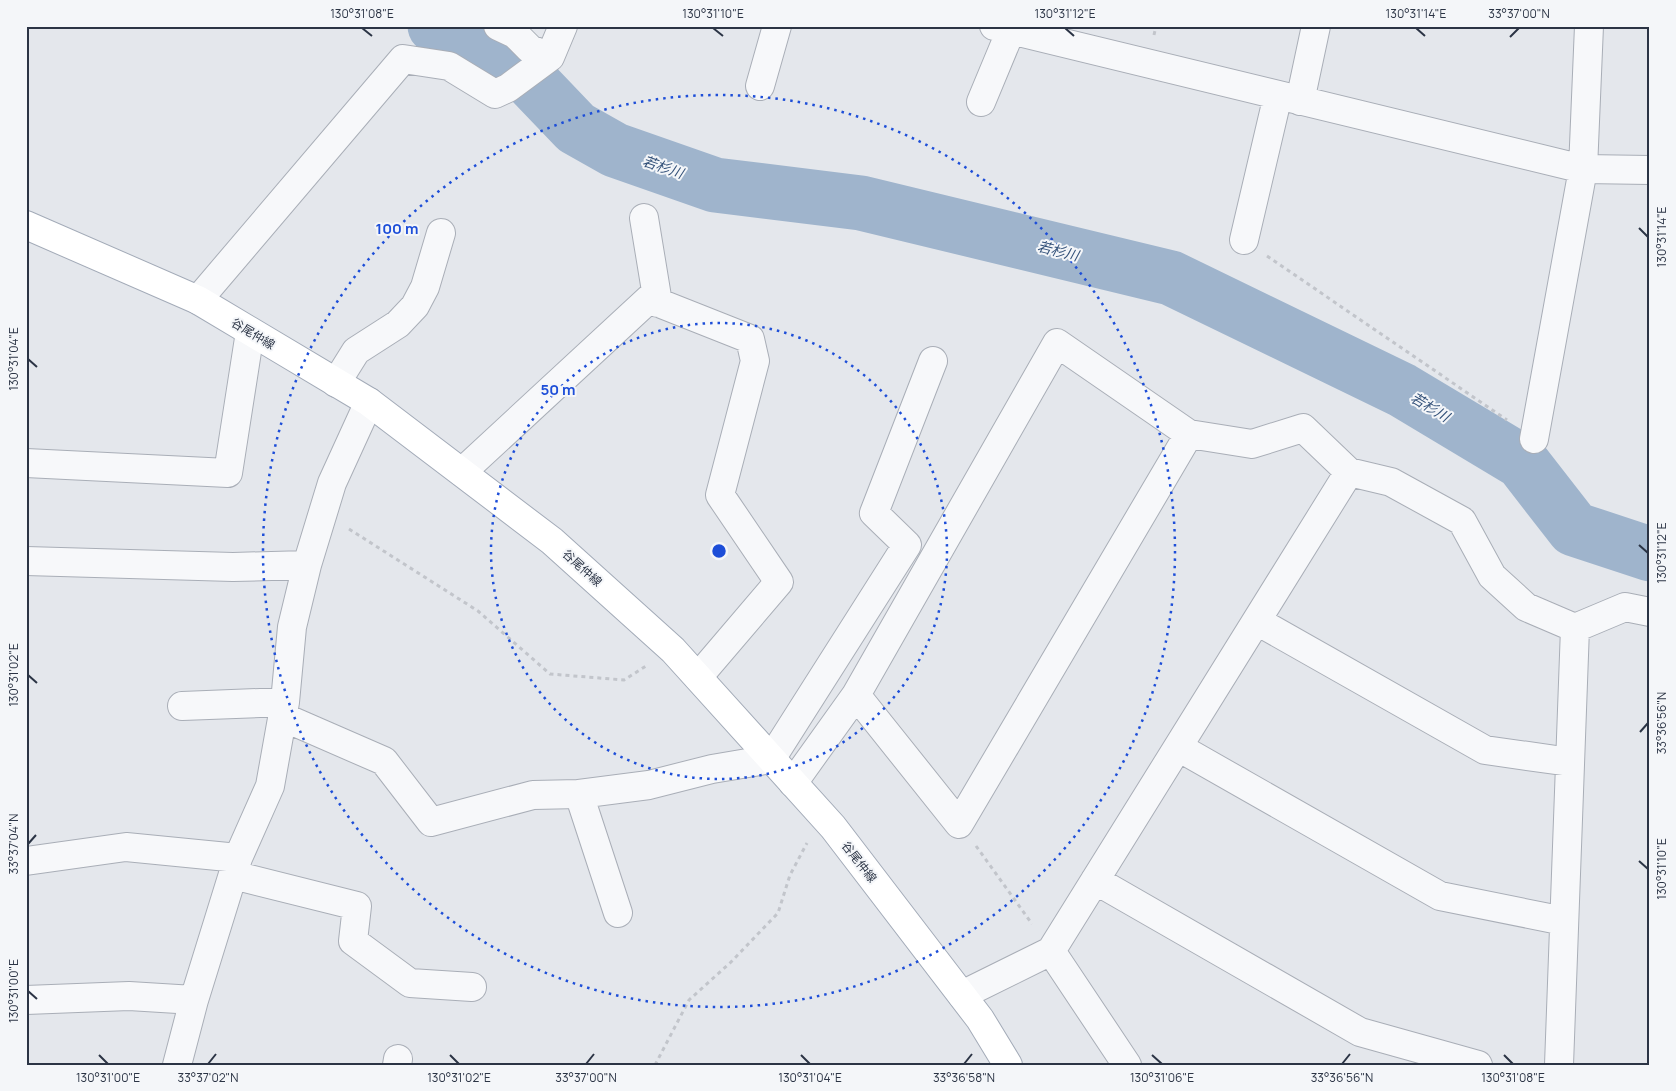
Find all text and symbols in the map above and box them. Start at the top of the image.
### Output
text: 130°31'08"E [330,5,394,22]
text: 130°31'10"E [682,5,744,22]
text: 130°31'12"E [1035,5,1096,22]
text: 130°31'14"E [1386,5,1447,22]
text: 33°37'00"N [1488,5,1550,22]
water label: 若杉川 [640,151,688,183]
text: 130°31'14"E [1653,206,1670,267]
text: 100 m [376,218,418,239]
water label: 若杉川 [1035,236,1083,265]
street label: 谷尾仲線 [228,314,278,353]
text: 130°31'04"E [5,327,22,391]
text: 50 m [540,379,576,400]
water label: 若杉川 [1407,388,1455,427]
text: 130°31'12"E [1653,522,1670,583]
centre of rings [710,542,728,560]
street label: 谷尾仲線 [559,545,606,590]
text: 130°31'02"E [5,643,22,707]
text: 33°36'56"N [1653,692,1670,754]
text: 33°37'04"N [5,814,22,874]
street label: 谷尾仲線 [838,838,881,886]
text: 130°31'10"E [1653,838,1670,900]
text: 130°31'00"E [5,959,22,1023]
text: 130°31'00"E [76,1069,140,1086]
text: 33°37'02"N [178,1069,238,1086]
text: 130°31'02"E [427,1069,491,1086]
text: 33°37'00"N [555,1069,617,1086]
text: 130°31'04"E [778,1069,842,1086]
text: 33°36'58"N [933,1069,995,1086]
text: 130°31'06"E [1130,1069,1194,1086]
text: 33°36'56"N [1311,1069,1373,1086]
text: 130°31'08"E [1481,1069,1545,1086]

